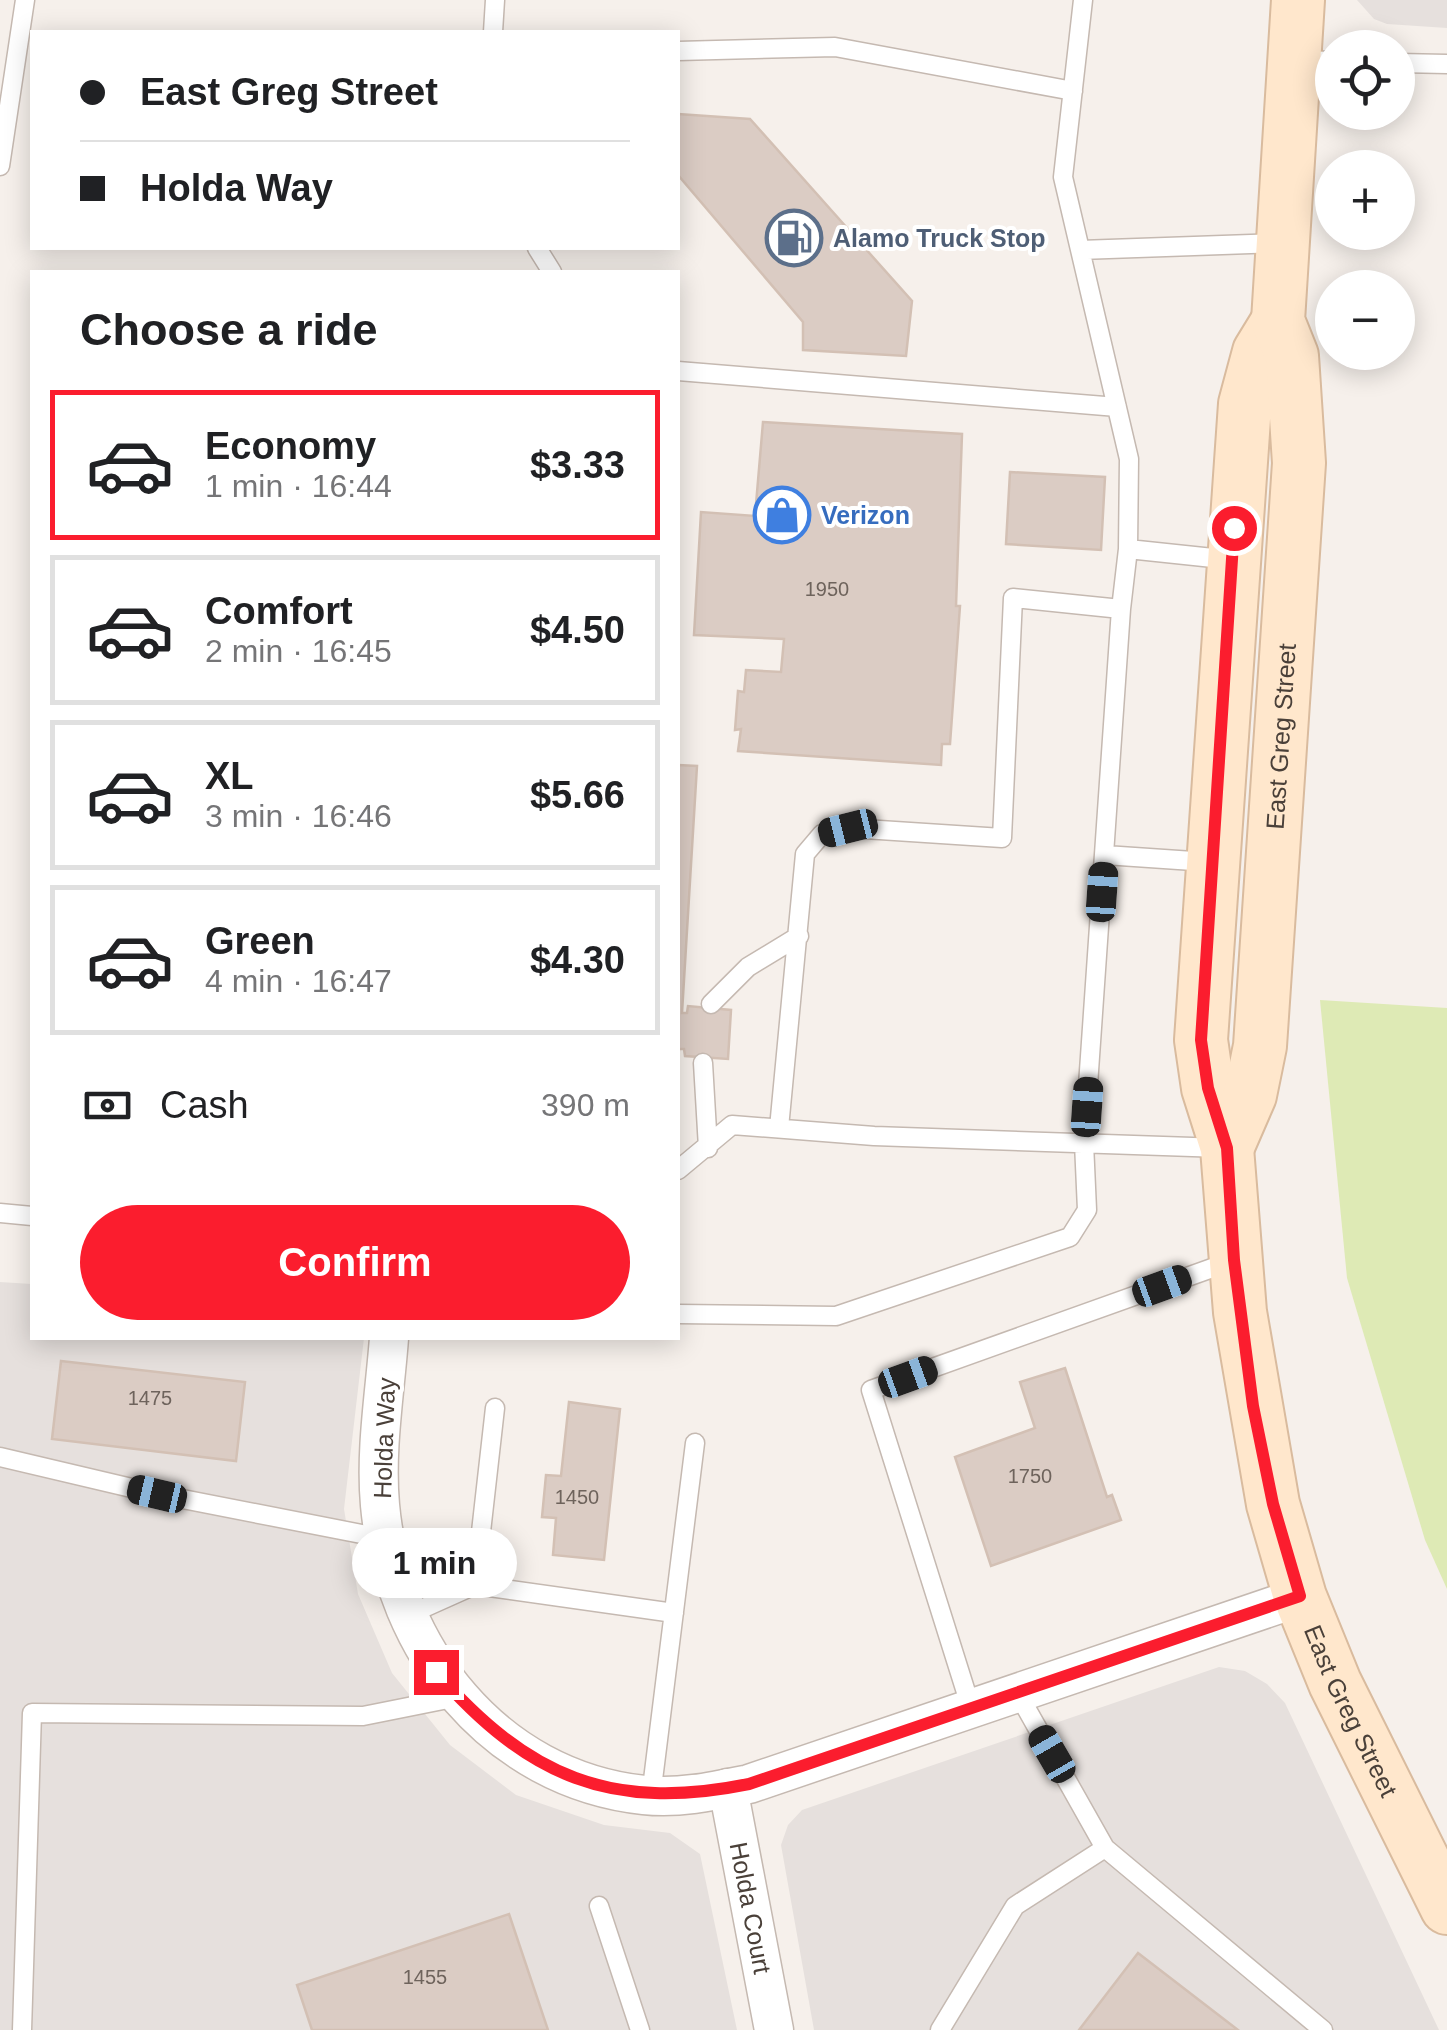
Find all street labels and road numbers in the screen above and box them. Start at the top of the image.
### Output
street label: East Greg Street [1261,643,1301,830]
street label: Holda Way [368,1376,400,1499]
street label: East Greg Street [1299,1621,1403,1801]
street label: Holda Court [725,1840,777,1976]

